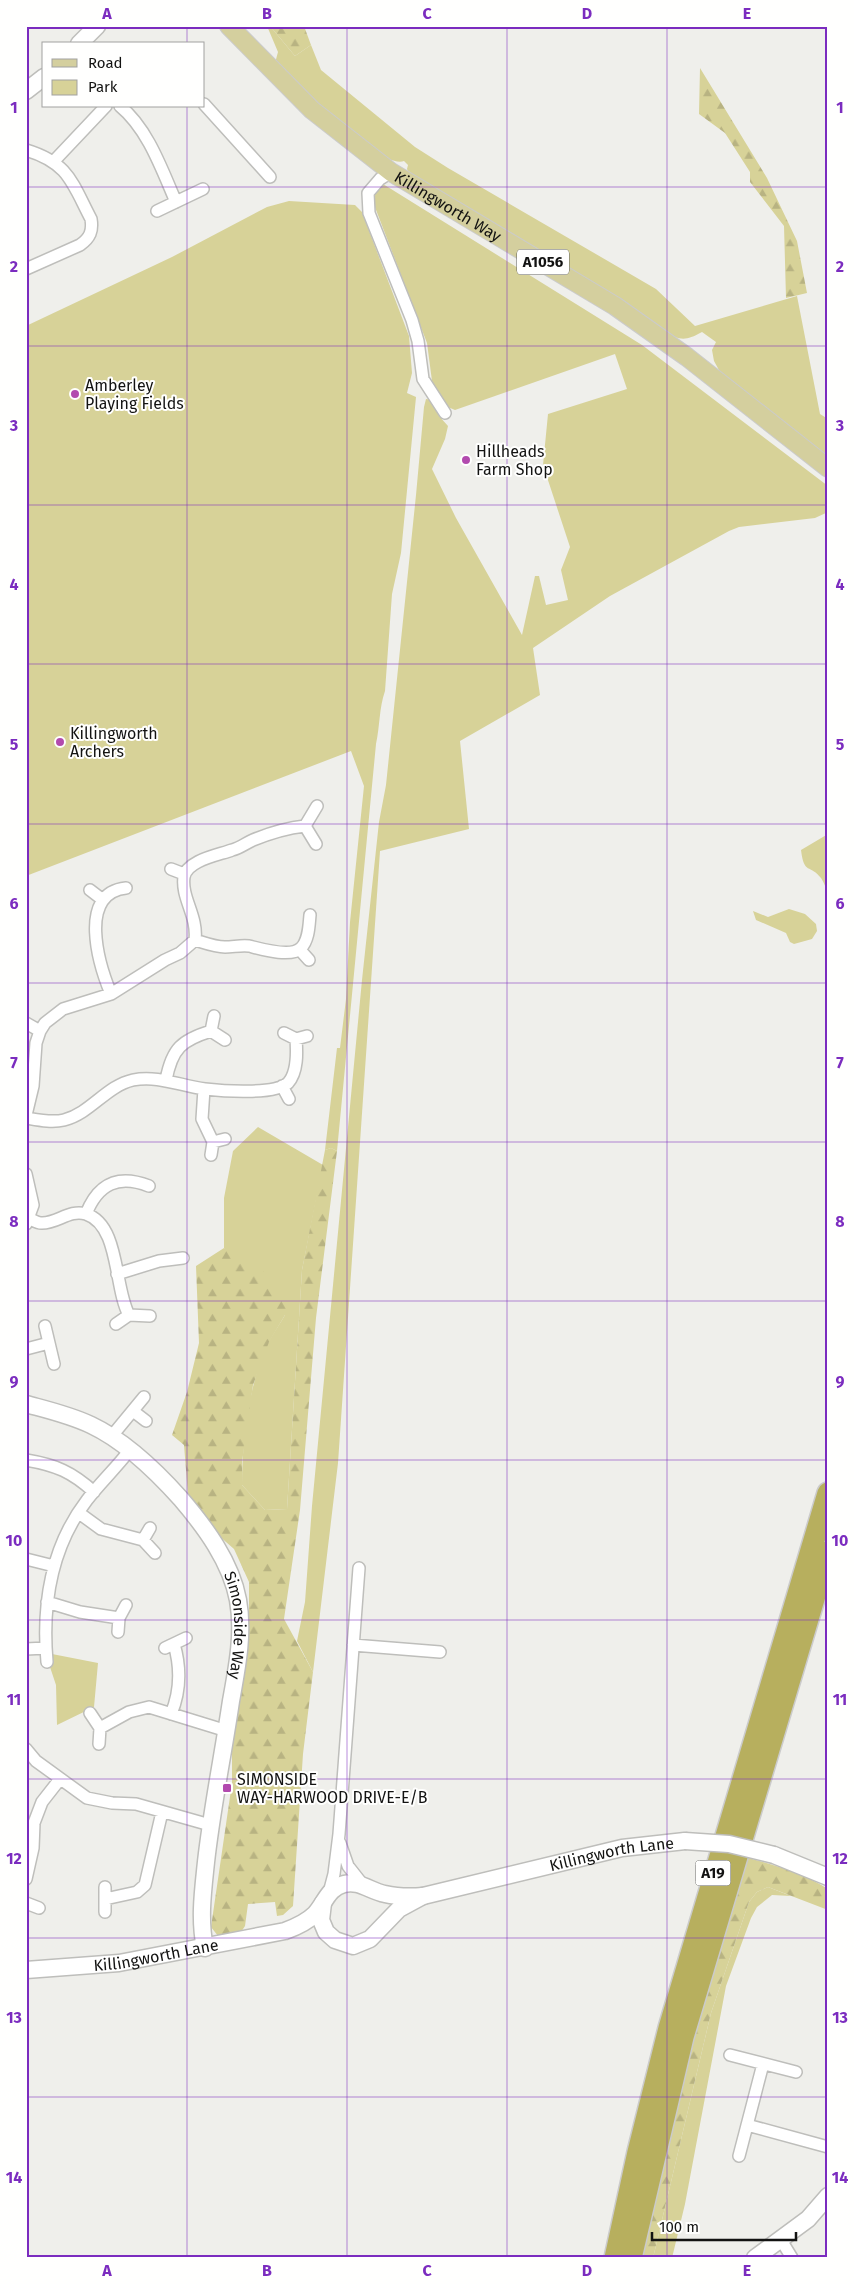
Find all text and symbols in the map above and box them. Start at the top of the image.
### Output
text: A [101,4,112,23]
text: B [262,4,272,23]
text: C [422,4,432,23]
text: D [582,4,592,23]
text: E [743,4,751,23]
legend [42,42,205,108]
text: Road [88,54,123,72]
text: Park [88,78,118,96]
text: 1 [10,98,18,117]
text: 1 [836,98,844,117]
street label: Killingworth Way [391,167,505,246]
road number: A1056 [517,250,569,274]
text: 2 [10,257,18,276]
text: 2 [836,257,844,276]
place label: Amberley Playing Fields [85,376,184,413]
marker: Amberley Playing Fields [69,388,81,400]
text: 3 [9,416,18,435]
text: 3 [835,416,844,435]
place label: Hillheads Farm Shop [476,442,553,479]
marker: Hillheads Farm Shop [460,454,472,466]
text: 4 [9,575,19,594]
text: 4 [835,575,845,594]
place label: Killingworth Archers [70,724,158,761]
text: 5 [10,735,19,754]
text: 5 [836,735,845,754]
marker: Killingworth Archers [54,736,66,748]
text: 6 [9,894,19,913]
text: 6 [835,894,845,913]
text: 7 [10,1053,18,1072]
text: 7 [836,1053,844,1072]
text: 8 [9,1212,19,1231]
text: 8 [835,1212,845,1231]
text: 9 [10,1372,19,1391]
text: 9 [836,1372,845,1391]
text: 10 [6,1531,22,1550]
text: 10 [832,1531,848,1550]
street label: Simonside Way [220,1568,249,1681]
text: 11 [7,1690,21,1709]
text: 11 [833,1690,847,1709]
place label: SIMONSIDE WAY-HARWOOD DRIVE-E/B [237,1770,428,1807]
marker: SIMONSIDE WAY-HARWOOD DRIVE-E/B [221,1782,233,1794]
street label: Killingworth Lane [547,1833,675,1875]
text: 12 [6,1849,22,1868]
text: 12 [832,1849,848,1868]
road number: A19 [696,1860,730,1886]
street label: Killingworth Lane [93,1935,220,1975]
text: 13 [6,2008,22,2027]
text: 13 [832,2008,848,2027]
text: 14 [6,2168,22,2187]
text: 14 [832,2168,848,2187]
scale bar [652,2209,795,2241]
text: 100 m [659,2218,699,2236]
text: A [101,2261,112,2280]
text: B [262,2261,272,2280]
text: C [422,2261,432,2280]
text: D [582,2261,592,2280]
text: E [743,2261,751,2280]

